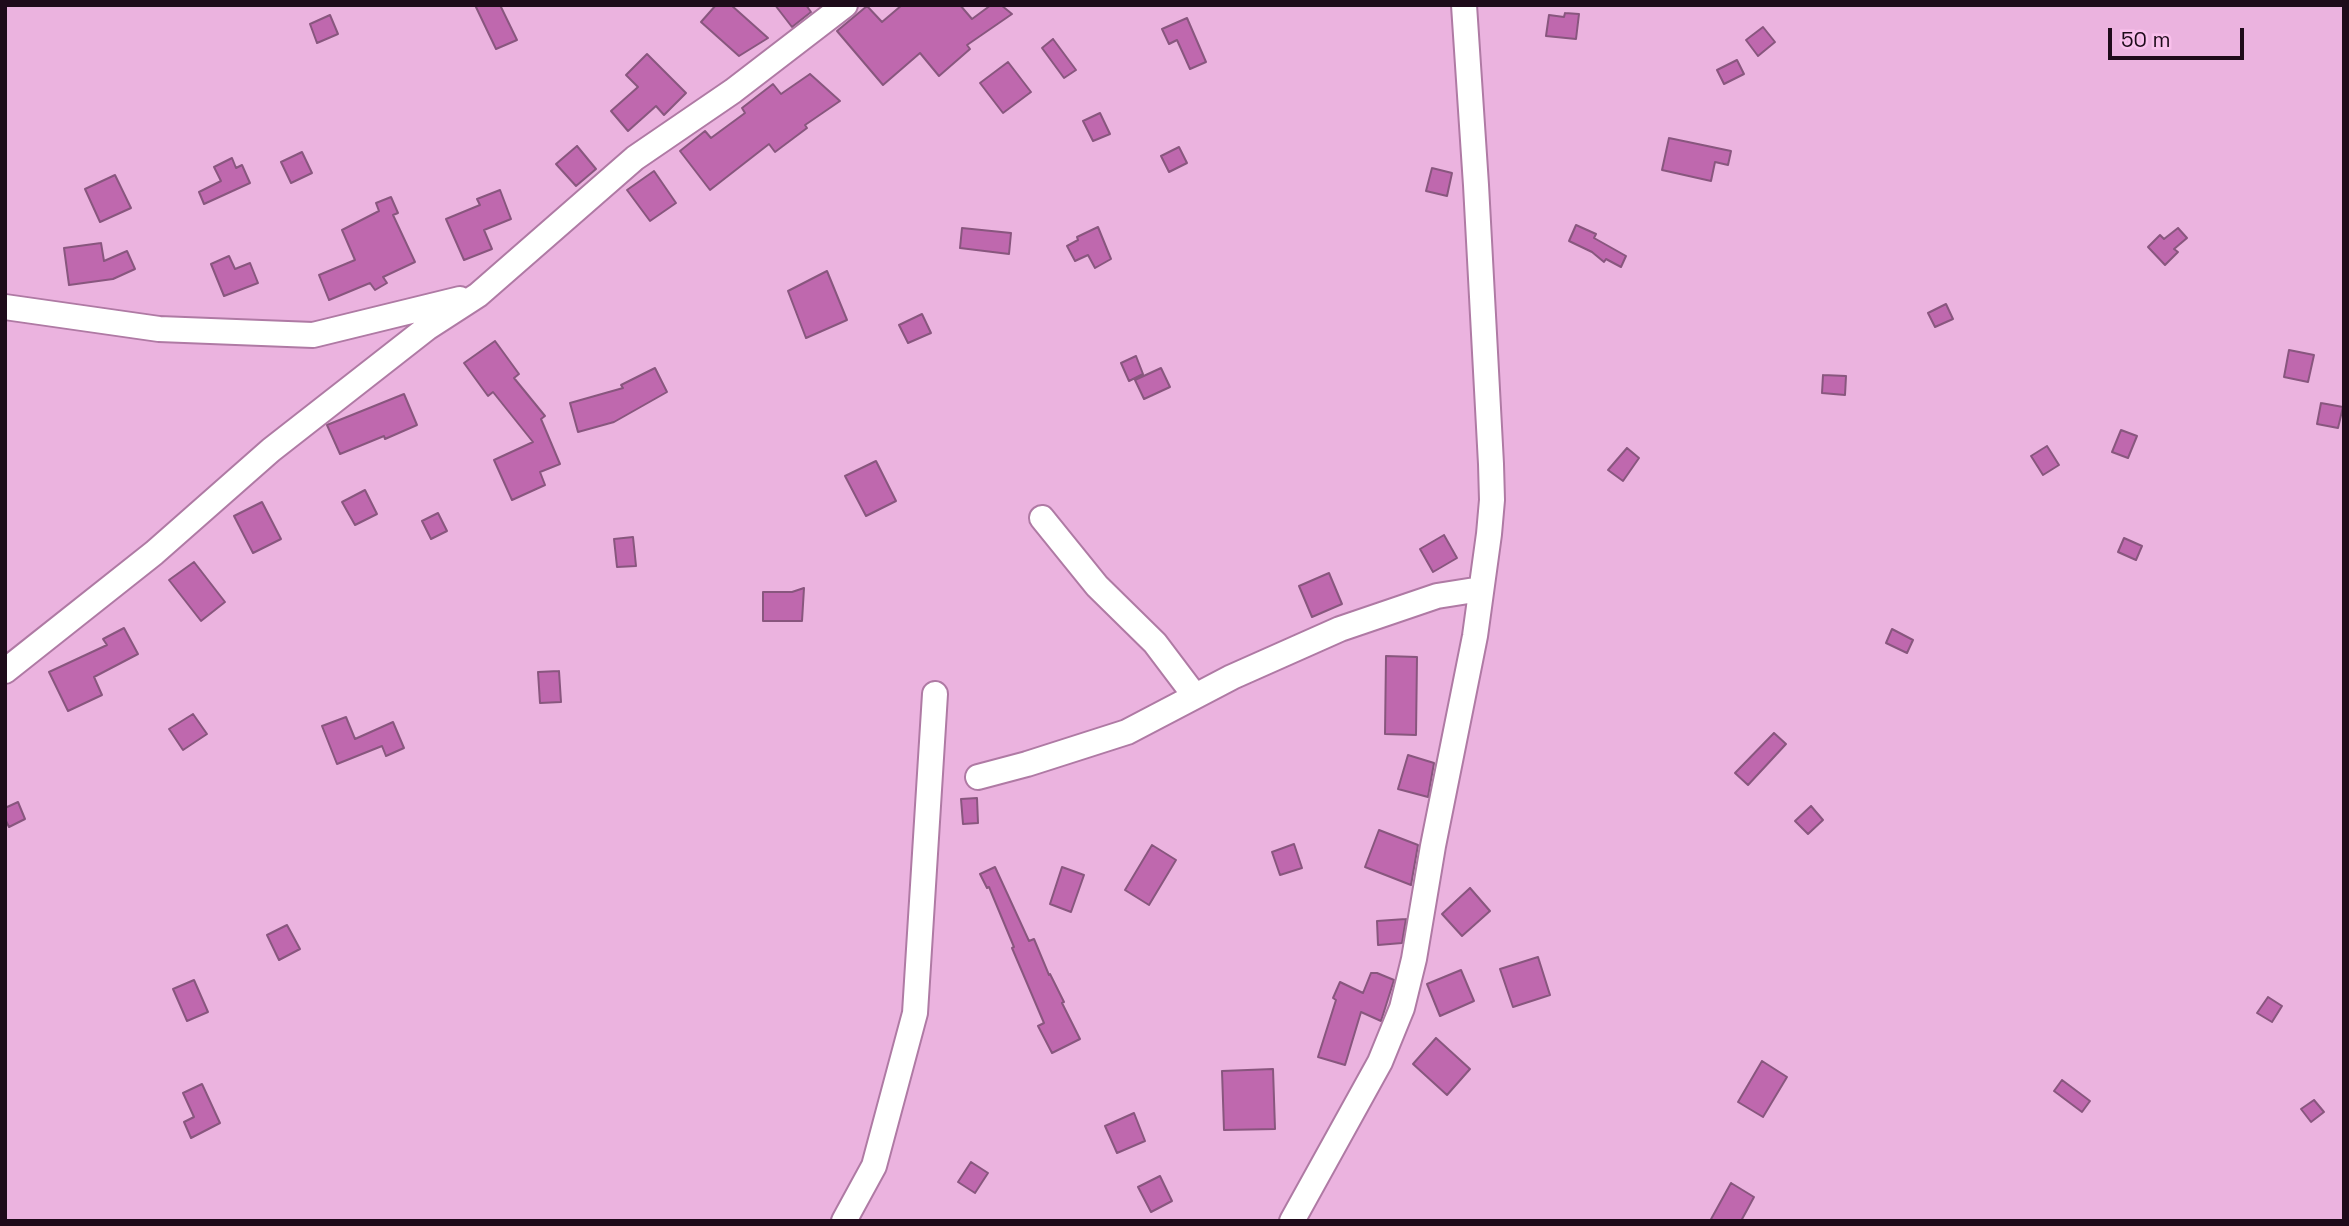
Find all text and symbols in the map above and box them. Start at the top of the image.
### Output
scale bar [2111,14,2248,58]
text: 50 m [2121,26,2171,53]

